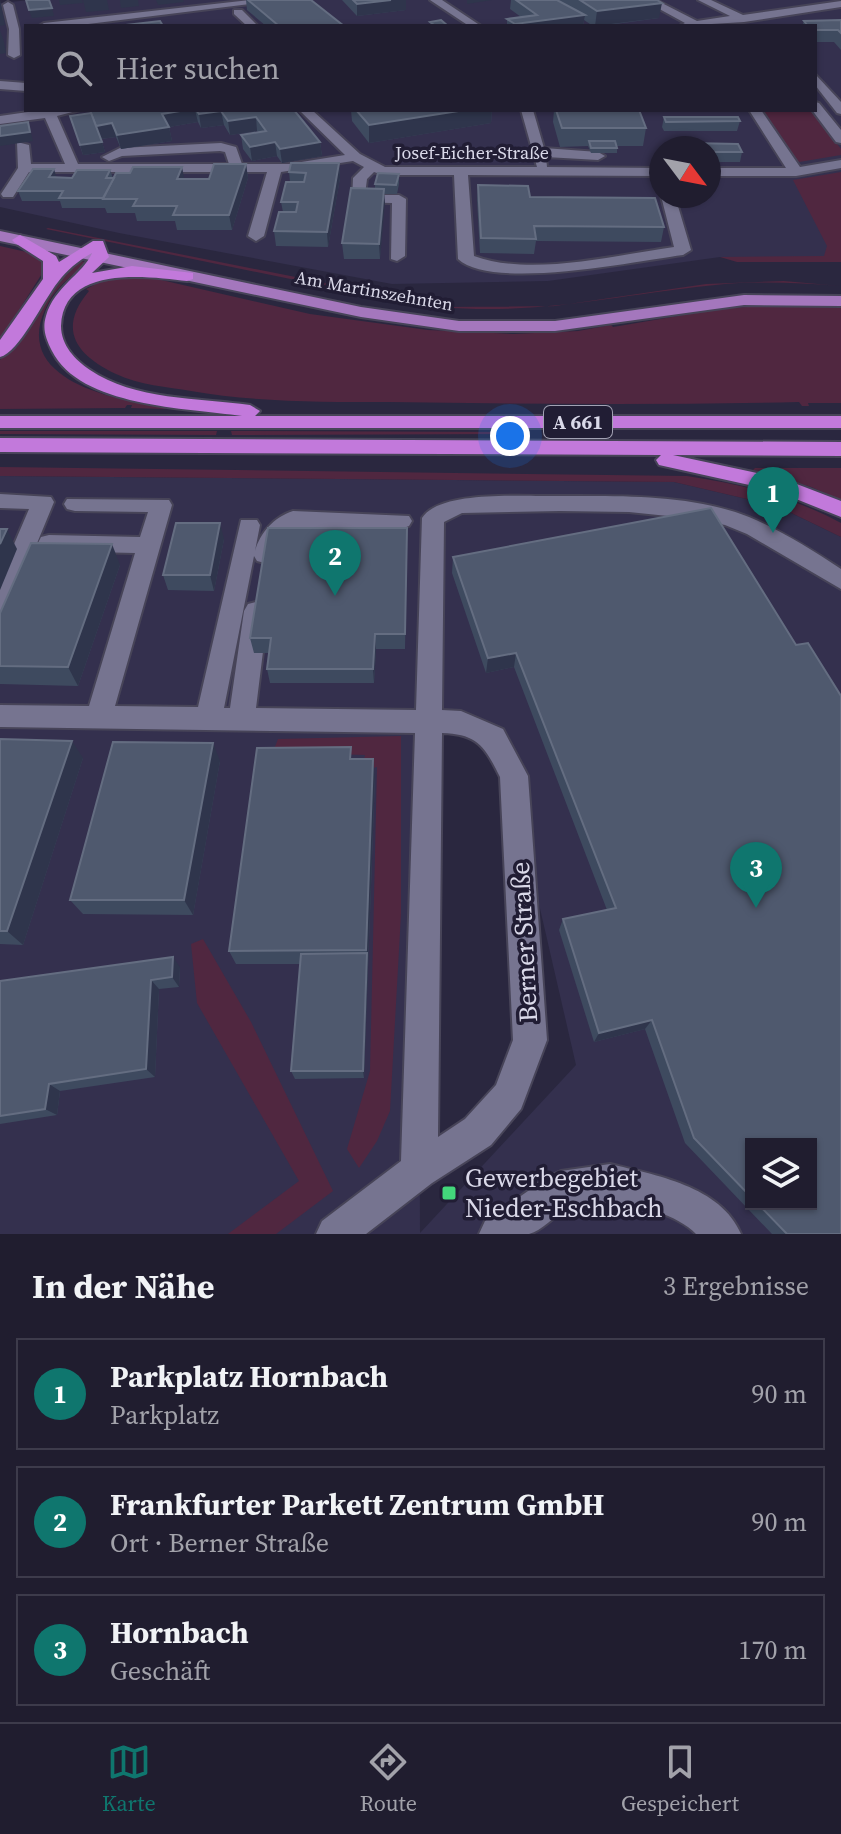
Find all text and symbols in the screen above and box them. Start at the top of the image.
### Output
search box [24,24,817,112]
icon: search [52,46,96,90]
text: Hier suchen [116,48,280,89]
north arrow [649,136,721,208]
street label: Josef-Eicher-Straße [394,140,549,165]
street label: Am Martinszehnten [293,264,455,317]
road number: A 661 [544,406,612,438]
your location [490,416,530,456]
pin: 1 [747,467,799,533]
pin: 2 [309,530,361,596]
pin: 3 [730,842,782,908]
street label: Berner Straße [502,861,546,1023]
map controls [745,1138,817,1210]
button: layers [745,1138,817,1210]
place label: Gewerbegebiet Nieder-Eschbach [465,1160,663,1226]
marker: Gewerbegebiet Nieder-Eschbach [440,1184,458,1202]
text: In der Nähe [32,1263,215,1309]
text: 3 Ergebnisse [663,1268,809,1304]
text: Parkplatz Hornbach [110,1356,388,1397]
text: 1 [53,1376,67,1412]
text: 90 m [752,1376,807,1412]
text: Parkplatz [110,1397,219,1433]
text: Frankfurter Parkett Zentrum GmbH [110,1484,605,1525]
text: 2 [53,1504,67,1540]
text: 90 m [752,1504,807,1540]
text: Ort · Berner Straße [110,1525,329,1561]
text: Hornbach [110,1612,249,1653]
text: 3 [53,1632,67,1668]
text: 170 m [739,1632,807,1668]
text: Geschäft [110,1653,210,1689]
tab: Karte [102,1740,156,1818]
tab: Route [360,1740,417,1818]
tab: Gespeichert [621,1740,739,1818]

